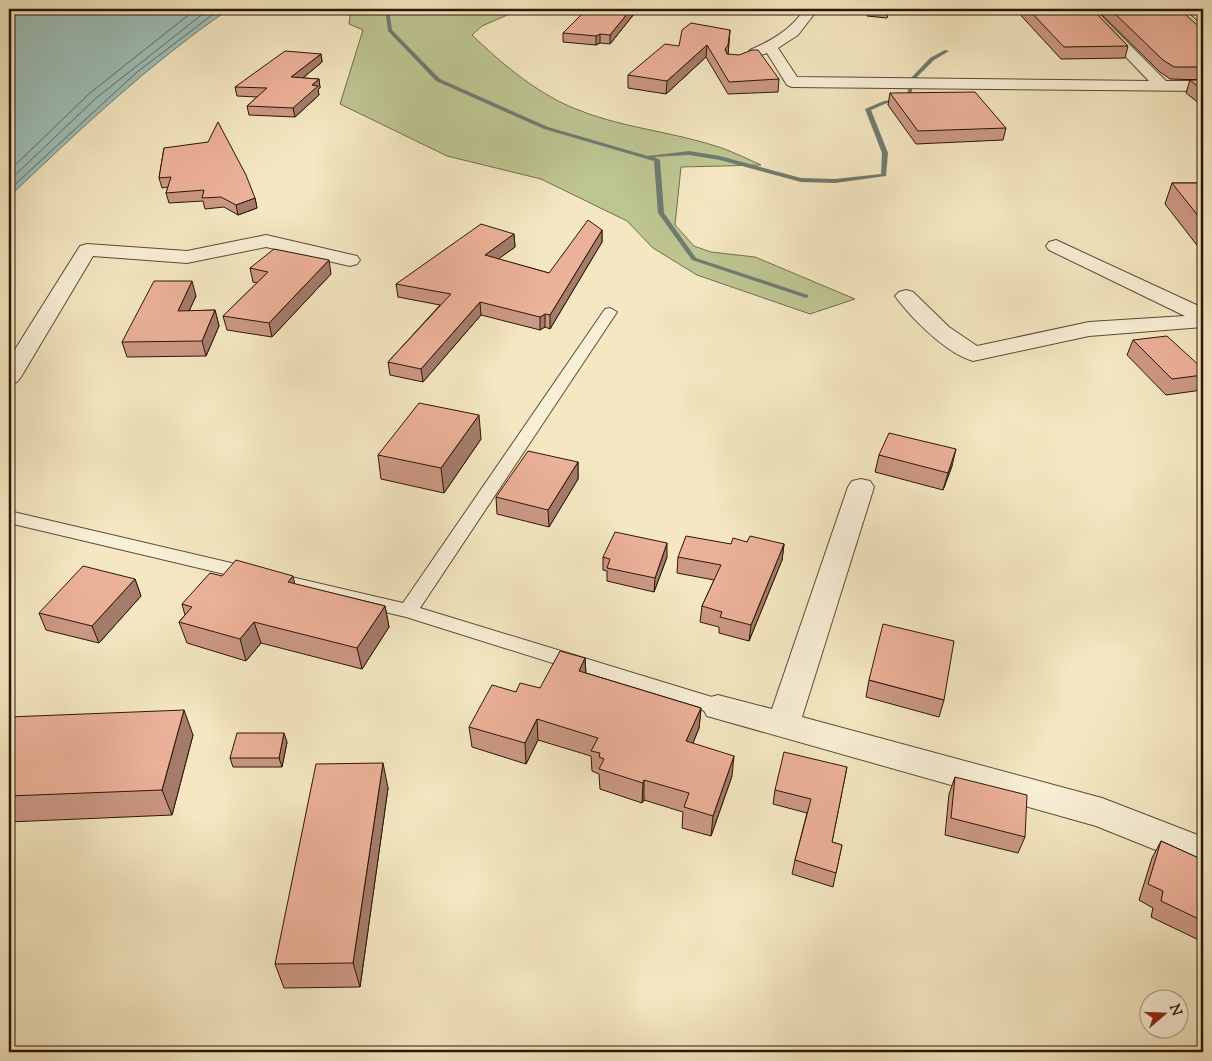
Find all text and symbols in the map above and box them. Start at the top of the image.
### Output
north arrow [1140,988,1190,1038]
text: N [1163,1002,1186,1019]

